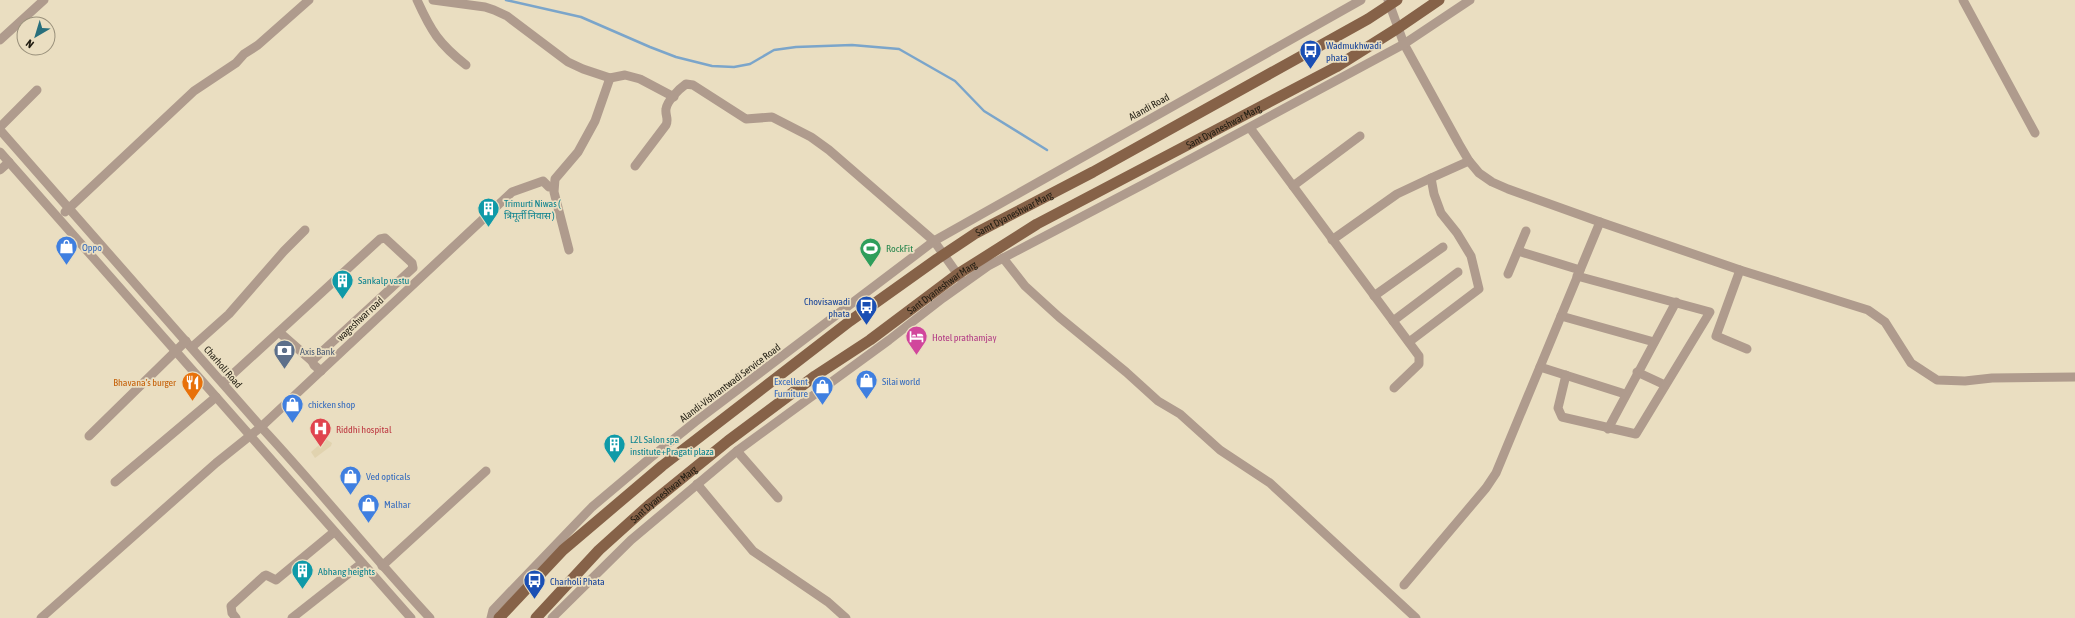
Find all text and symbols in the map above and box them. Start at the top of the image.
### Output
north arrow [16,16,56,56]
text: N [24,37,36,51]
bus stop icon: Wadmukhwadi phata [1297,38,1323,71]
place label: Wadmukhwadi phata [1326,40,1381,63]
street label: Alandi Road [1127,91,1171,123]
street label: Sant Dyaneshwar Marg [1184,102,1263,150]
street label: Samt Dyaneshwar Marg [973,188,1055,238]
building icon: Trimurti Niwas ( त्रिमूर्ती निवास ) [476,196,502,229]
place label: Trimurti Niwas ( त्रिमूर्ती निवास ) [504,198,561,222]
shop icon: Oppo [53,234,79,267]
sports icon: RockFit [857,235,883,268]
place label: Oppo [82,242,102,253]
place label: RockFit [886,243,913,254]
street label: Sant Dyaneshwar Marg [905,258,979,316]
building icon: Sankalp vastu [330,267,356,300]
place label: Sankalp vastu [358,275,410,286]
bus stop icon: Chovisawadi phata [853,294,879,327]
street label: wageshwar road [335,295,386,343]
place label: Chovisawadi phata [804,296,850,319]
hotel icon: Hotel prathamjay [903,324,929,357]
place label: Hotel prathamjay [932,332,997,343]
bank icon: Axis Bank [271,338,297,371]
street label: Alandi-Vishrantwadi Service Road [678,341,783,424]
street label: Charholi Road [202,344,244,390]
place label: Axis Bank [300,346,335,357]
shop icon: Silai world [854,368,880,401]
restaurant icon: Bhavana's burger [179,369,205,402]
shop icon: Excellent Furniture [810,374,836,407]
place label: Excellent Furniture [774,376,808,399]
place label: Silai world [882,376,921,387]
place label: Bhavana's burger [113,377,177,388]
shop icon: chicken shop [279,391,305,424]
place label: chicken shop [308,399,356,410]
hospital icon: Riddhi hospital [308,416,334,449]
place label: Riddhi hospital [336,424,392,435]
building icon: L2L Salon spa institute+Pragati plaza [602,432,628,465]
place label: L2L Salon spa institute+Pragati plaza [630,434,714,457]
shop icon: Ved opticals [337,463,363,496]
street label: Sant Dyaneshwar Marg [628,463,699,525]
place label: Ved opticals [366,471,411,482]
shop icon: Malhar [355,491,381,524]
place label: Malhar [384,499,411,510]
building icon: Abhang heights [289,558,315,591]
place label: Abhang heights [318,566,375,577]
bus stop icon: Charholi Phata [522,568,548,601]
place label: Charholi Phata [550,576,605,587]

